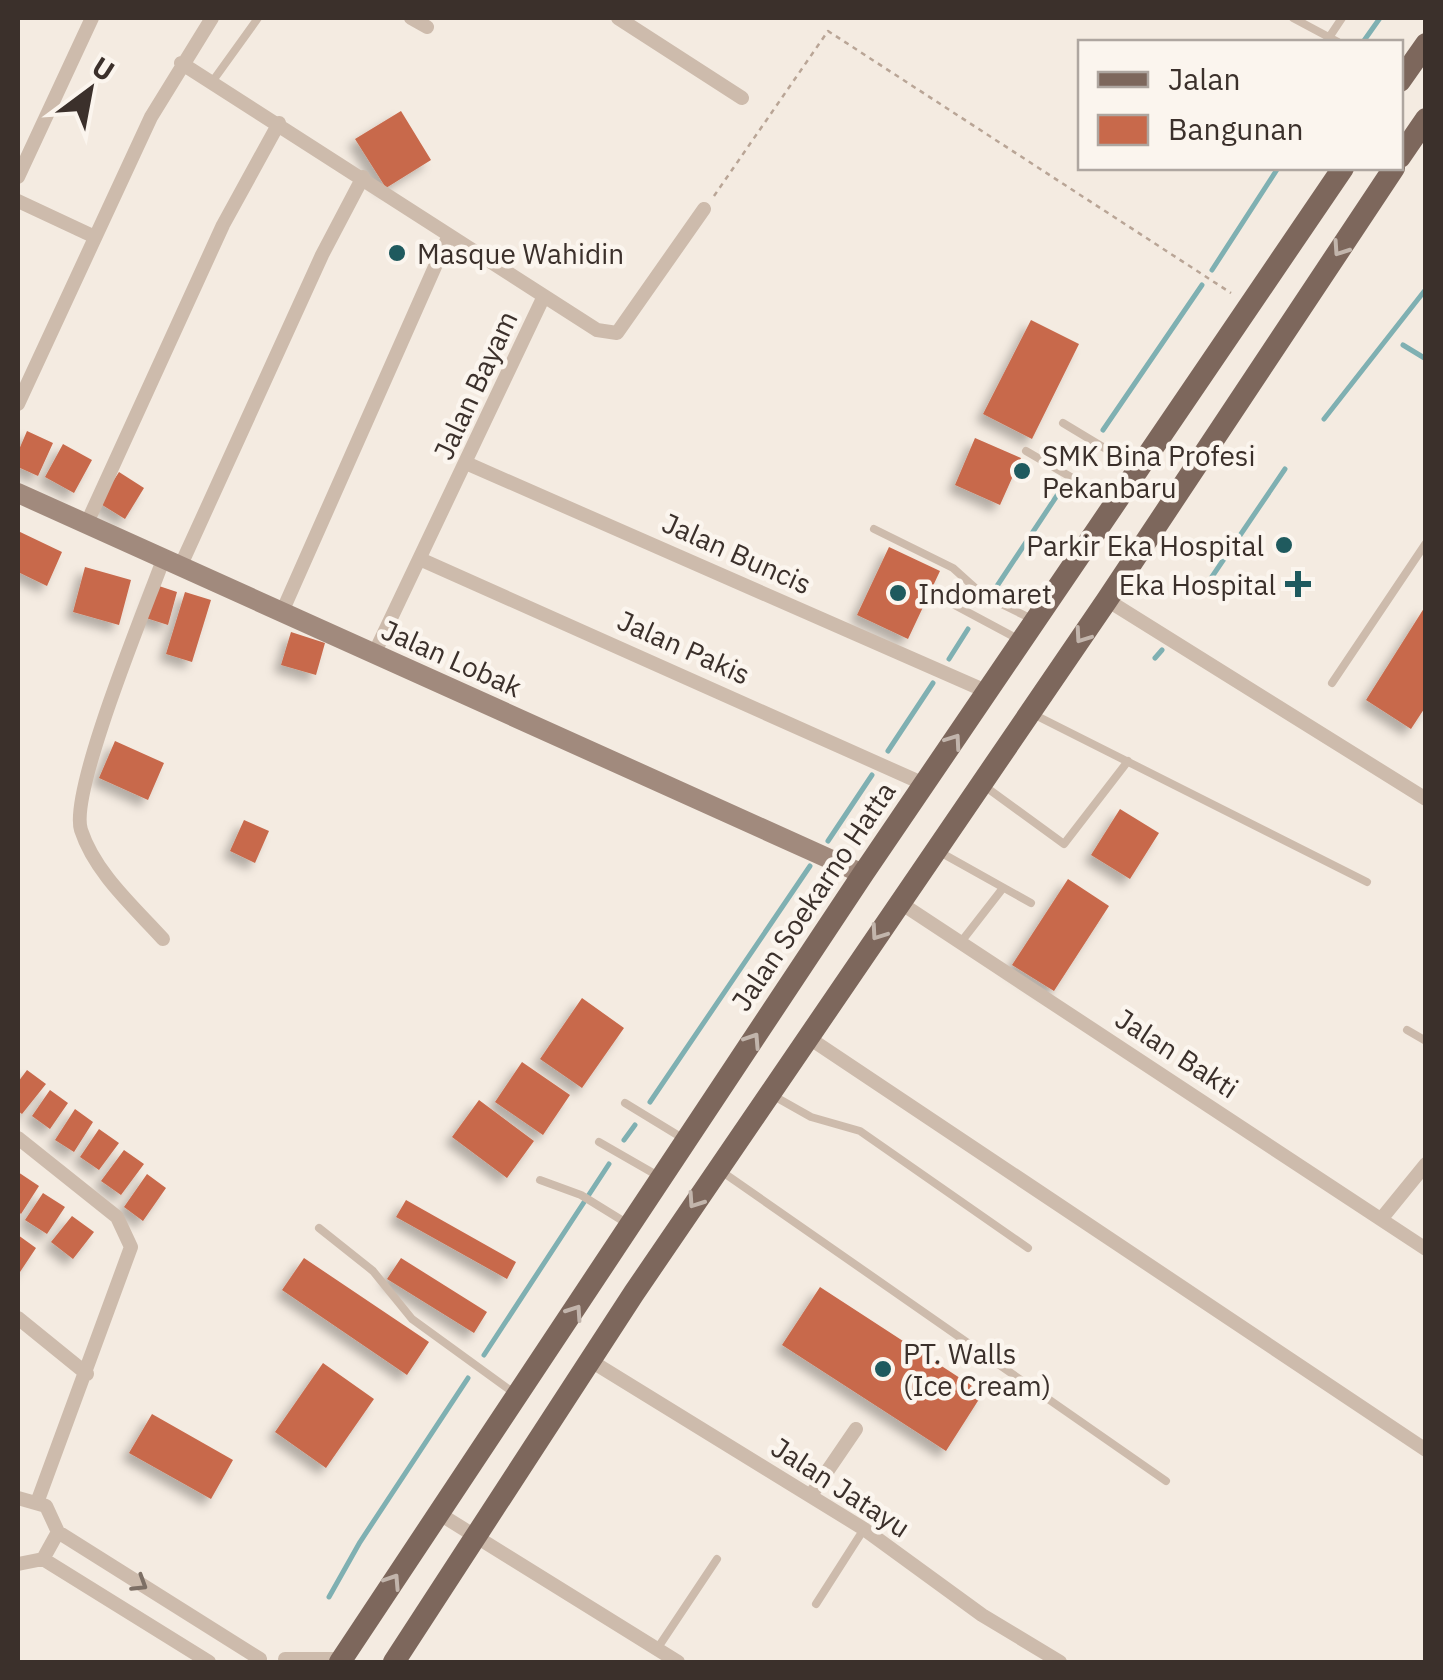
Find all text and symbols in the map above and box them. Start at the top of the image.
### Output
north arrow [40,40,140,140]
legend [1078,40,1403,170]
text: U [85,48,122,89]
text: Jalan [1168,59,1241,98]
text: Bangunan [1168,109,1304,148]
place label: Masque Wahidin [417,235,624,272]
one-way arrow [1333,238,1352,256]
marker: Masque Wahidin [386,242,408,264]
street label: Jalan Bayam [424,304,526,466]
place label: SMK Bina Profesi Pekanbaru [1042,437,1255,506]
marker: SMK Bina Profesi Pekanbaru [1011,460,1033,482]
street label: Jalan Buncis [657,504,817,602]
place label: Parkir Eka Hospital [1026,527,1264,564]
marker: Parkir Eka Hospital [1273,534,1295,556]
place label: Eka Hospital [1119,566,1276,603]
marker: Eka Hospital [1285,571,1311,597]
place label: Indomaret [918,575,1052,612]
marker: Indomaret [887,582,909,604]
street label: Jalan Pakis [612,601,756,693]
street label: Jalan Lobak [376,611,528,705]
one-way arrow [1076,624,1094,643]
one-way arrow [942,734,960,752]
street label: Jalan Soekarno Hatta [723,774,904,1018]
one-way arrow [872,921,890,940]
street label: Jalan Bakti [1109,1000,1245,1106]
one-way arrow [740,1032,759,1050]
one-way arrow [689,1191,708,1209]
one-way arrow [563,1304,581,1323]
place label: PT. Walls (Ice Cream) [903,1335,1051,1404]
marker: PT. Walls (Ice Cream) [872,1358,894,1380]
street label: Jalan Jatayu [765,1428,917,1546]
one-way arrow [129,1571,147,1590]
one-way arrow [381,1574,400,1592]

